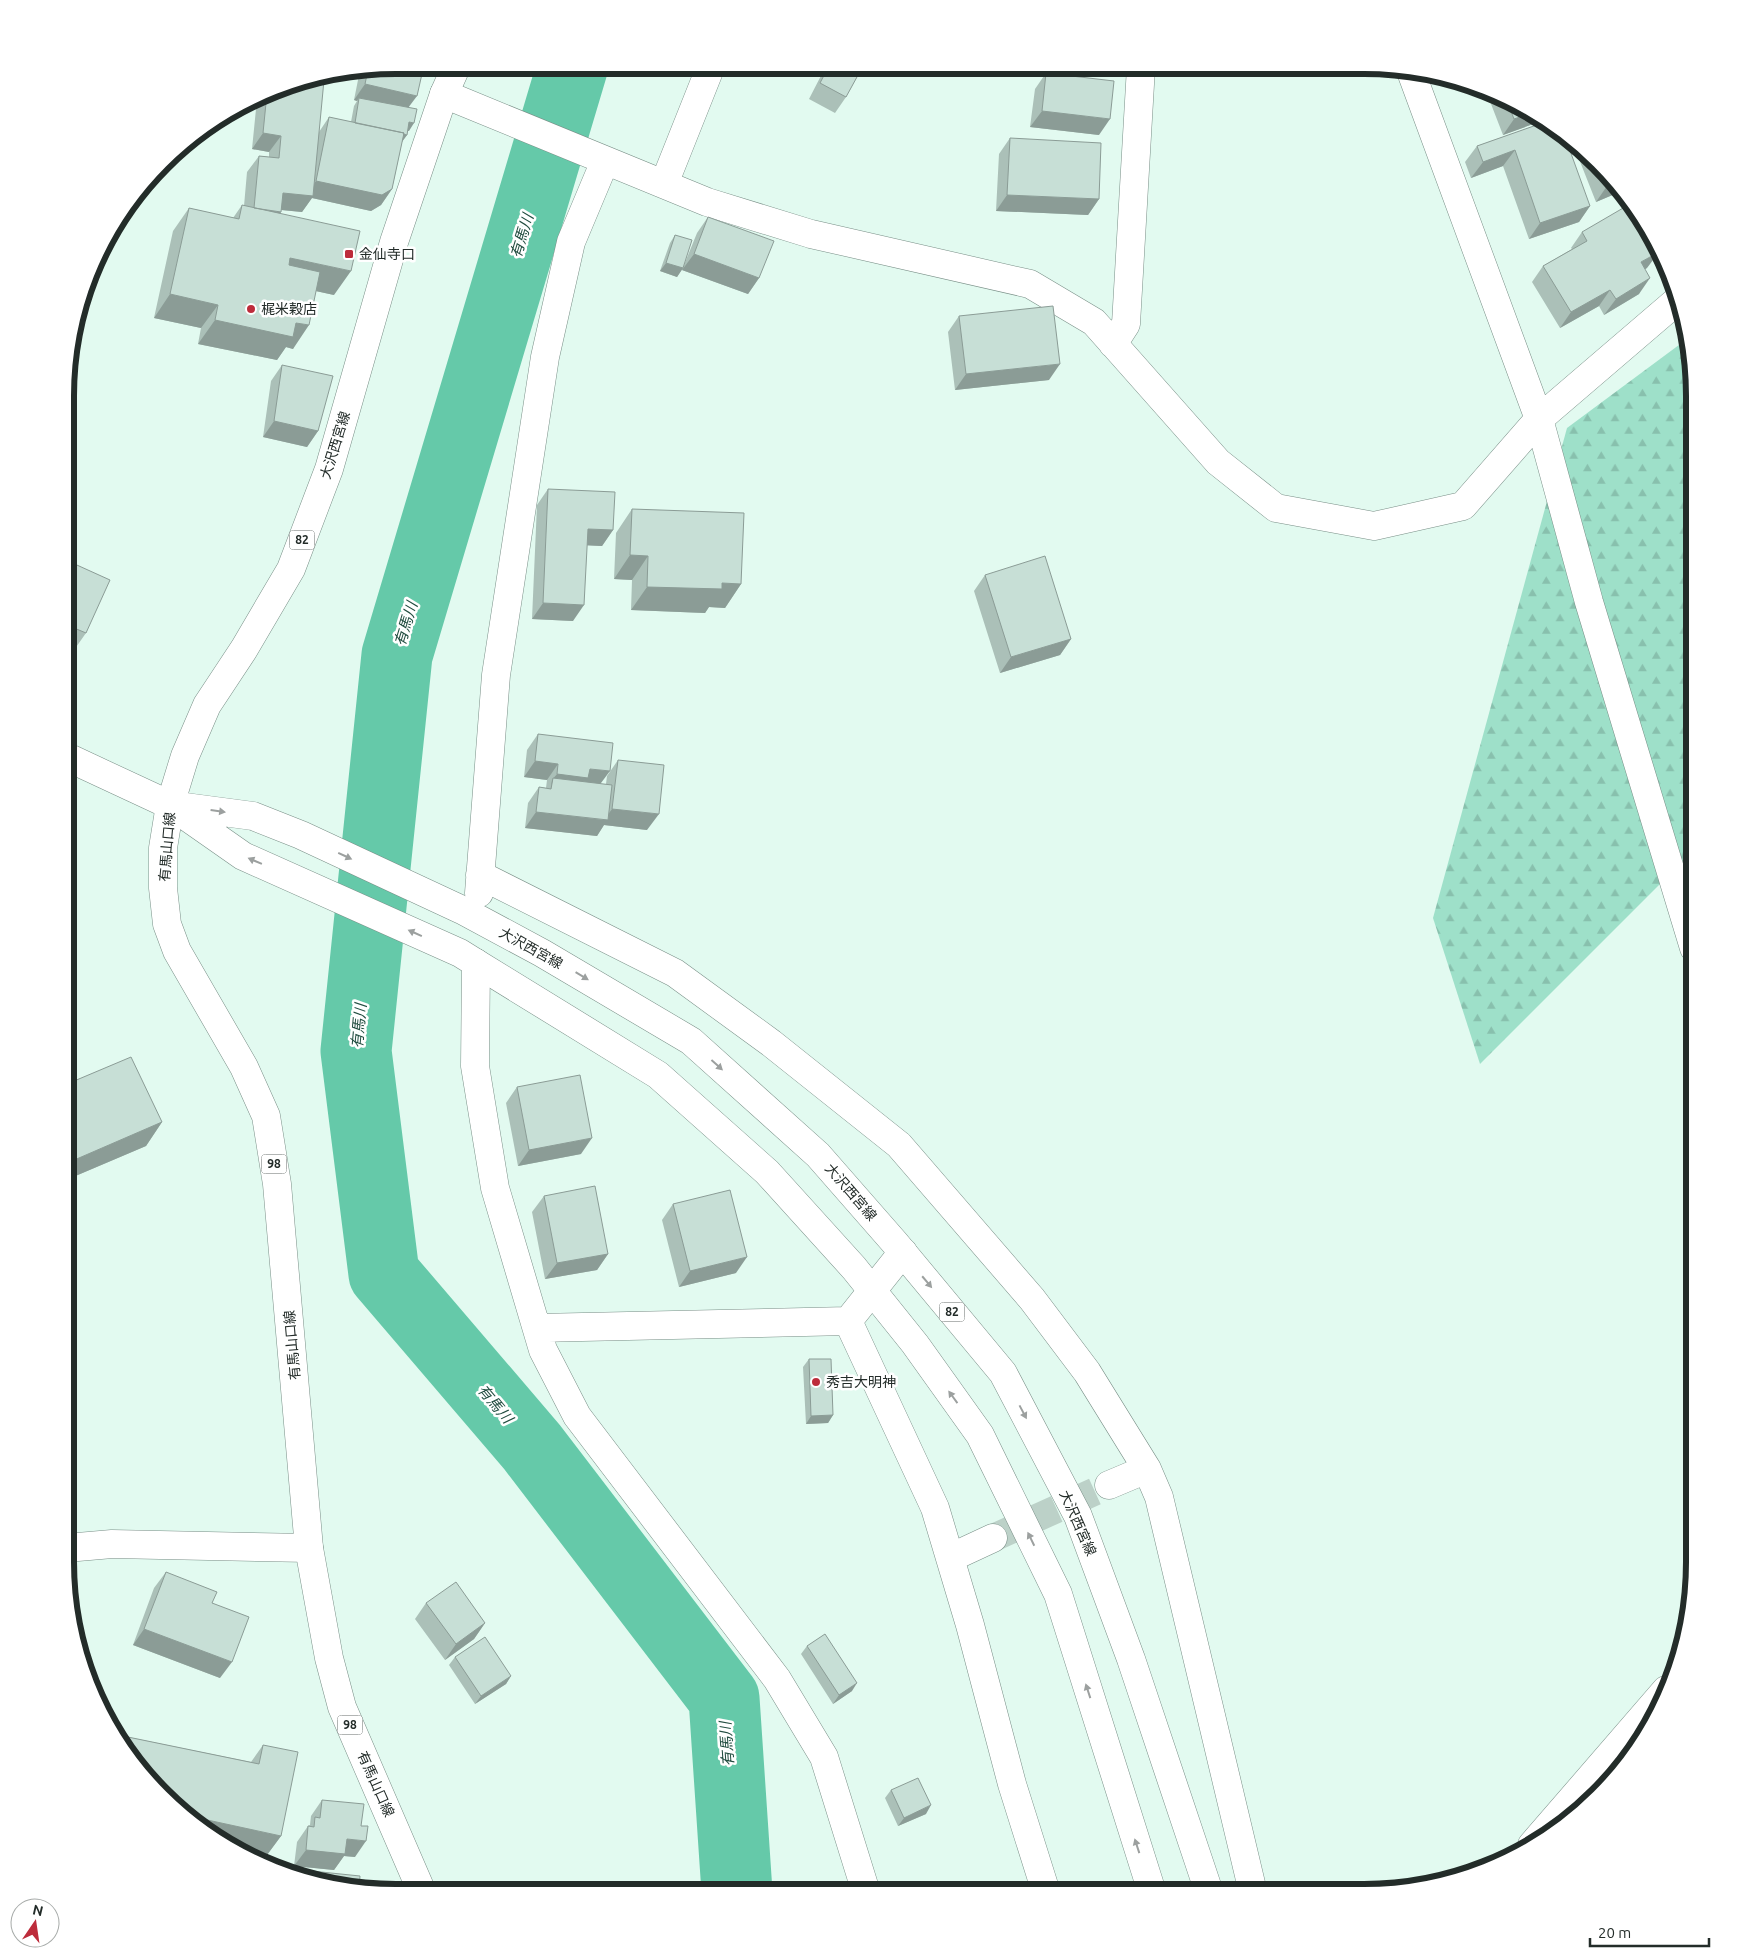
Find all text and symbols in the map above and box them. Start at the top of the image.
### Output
water label: 有馬川 [507,210,537,260]
place label: 金仙寺口 [359,246,415,262]
marker: 金仙寺口 [343,248,355,260]
place label: 梶米穀店 [261,301,317,317]
marker: 梶米穀店 [245,303,257,315]
street label: 大沢西宮線 [317,409,353,481]
road number: 82 [290,530,314,550]
water label: 有馬川 [391,598,421,648]
one-way arrow [211,807,227,815]
street label: 有馬山口線 [156,811,178,883]
one-way arrow [338,852,352,860]
one-way arrow [248,856,262,864]
street label: 大沢西宮線 [497,924,565,972]
one-way arrow [408,929,422,937]
one-way arrow [575,972,588,981]
water label: 有馬川 [348,1001,369,1049]
one-way arrow [711,1059,724,1070]
road number: 98 [262,1154,286,1174]
street label: 大沢西宮線 [822,1160,880,1224]
one-way arrow [922,1275,933,1288]
road number: 82 [940,1302,964,1321]
street label: 有馬山口線 [281,1309,303,1381]
place label: 秀吉大明神 [826,1374,896,1390]
marker: 秀吉大明神 [810,1376,822,1388]
water label: 有馬川 [474,1381,518,1428]
one-way arrow [948,1390,958,1404]
one-way arrow [1019,1405,1027,1419]
street label: 大沢西宮線 [1056,1488,1100,1558]
one-way arrow [1027,1532,1035,1546]
one-way arrow [1084,1683,1092,1698]
road number: 98 [338,1716,362,1734]
water label: 有馬川 [716,1719,737,1767]
street label: 有馬山口線 [354,1749,398,1819]
one-way arrow [1133,1838,1141,1853]
north arrow [10,1898,60,1948]
text: N [31,1901,45,1919]
scale bar [1590,1916,1709,1948]
text: 20 m [1598,1924,1631,1941]

